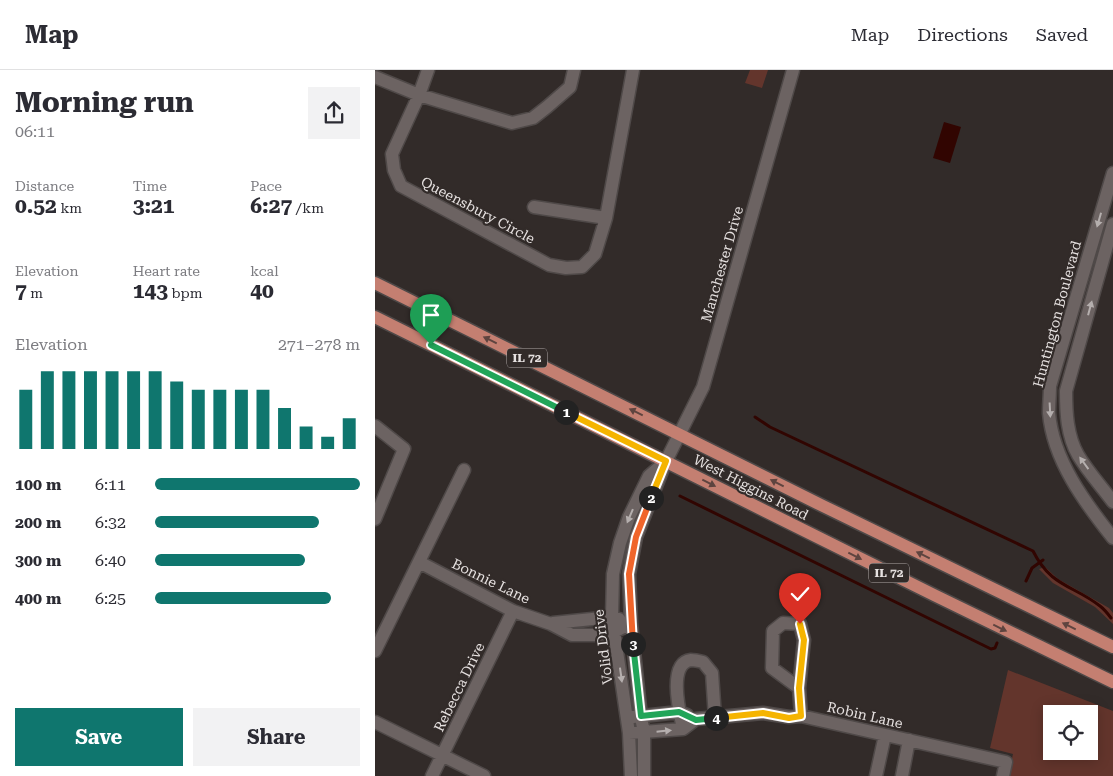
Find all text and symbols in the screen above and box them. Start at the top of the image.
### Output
text: Map [25,21,79,49]
text: Map [851,24,889,45]
text: Directions [917,24,1008,45]
text: Saved [1036,24,1088,45]
text: Morning run [15,86,194,119]
button: share [308,87,360,139]
text: 06:11 [15,122,55,141]
street label: Queensbury Circle [418,173,538,247]
text: Distance [15,178,74,194]
text: Time [133,178,167,194]
text: Pace [250,178,282,194]
text: 0.52 [15,194,57,218]
text: 3:21 [133,194,175,218]
text: 6:27 [250,194,292,218]
text: km [57,200,82,216]
text: /km [292,200,324,216]
street label: Manchester Drive [698,204,746,324]
one-way arrow [1095,212,1103,227]
street label: Huntington Boulevard [1030,239,1084,389]
text: Elevation [15,263,78,279]
text: Heart rate [133,263,200,279]
text: kcal [250,263,279,279]
text: 7 [15,279,27,303]
text: 143 [133,279,168,303]
text: 40 [250,279,274,303]
text: m [27,285,43,301]
text: bpm [168,285,202,301]
pin [410,294,452,345]
one-way arrow [1086,300,1094,315]
icon: arrive [417,301,445,329]
text: Elevation [15,335,88,354]
text: 271–278 m [278,335,360,354]
one-way arrow [483,336,497,344]
road number: IL 72 [507,348,547,368]
pin: 1 [553,400,579,424]
one-way arrow [1046,402,1054,418]
text: 1 [563,404,570,420]
one-way arrow [628,408,643,416]
street label: West Higgins Road [691,451,811,523]
one-way arrow [1079,456,1089,470]
text: 100 m [15,475,61,494]
text: 6:11 [95,475,126,494]
one-way arrow [702,479,716,487]
one-way arrow [770,479,784,487]
pin: 2 [639,486,663,510]
text: 2 [648,490,655,506]
one-way arrow [626,509,634,523]
text: 200 m [15,513,61,532]
text: 6:32 [95,513,126,532]
text: 300 m [15,551,61,570]
text: 6:40 [95,551,126,570]
one-way arrow [847,551,862,560]
one-way arrow [916,551,930,559]
street label: Bonnie Lane [449,555,533,607]
road number: IL 72 [869,563,909,582]
pin [779,573,821,624]
icon: check [786,580,814,608]
text: 400 m [15,589,61,608]
text: 6:25 [95,589,126,608]
street label: Volid Drive [590,608,616,685]
one-way arrow [1062,622,1076,630]
one-way arrow [993,624,1007,632]
pin: 3 [621,632,645,656]
text: 3 [630,636,637,652]
street label: Rebecca Drive [431,640,488,734]
one-way arrow [617,667,625,683]
street label: Robin Lane [826,699,905,732]
map controls [1043,705,1098,760]
button: locate [1043,705,1098,760]
pin: 4 [703,706,729,730]
button: Save [15,708,183,766]
button: Share [193,708,360,766]
text: 4 [713,710,720,726]
one-way arrow [657,727,673,735]

